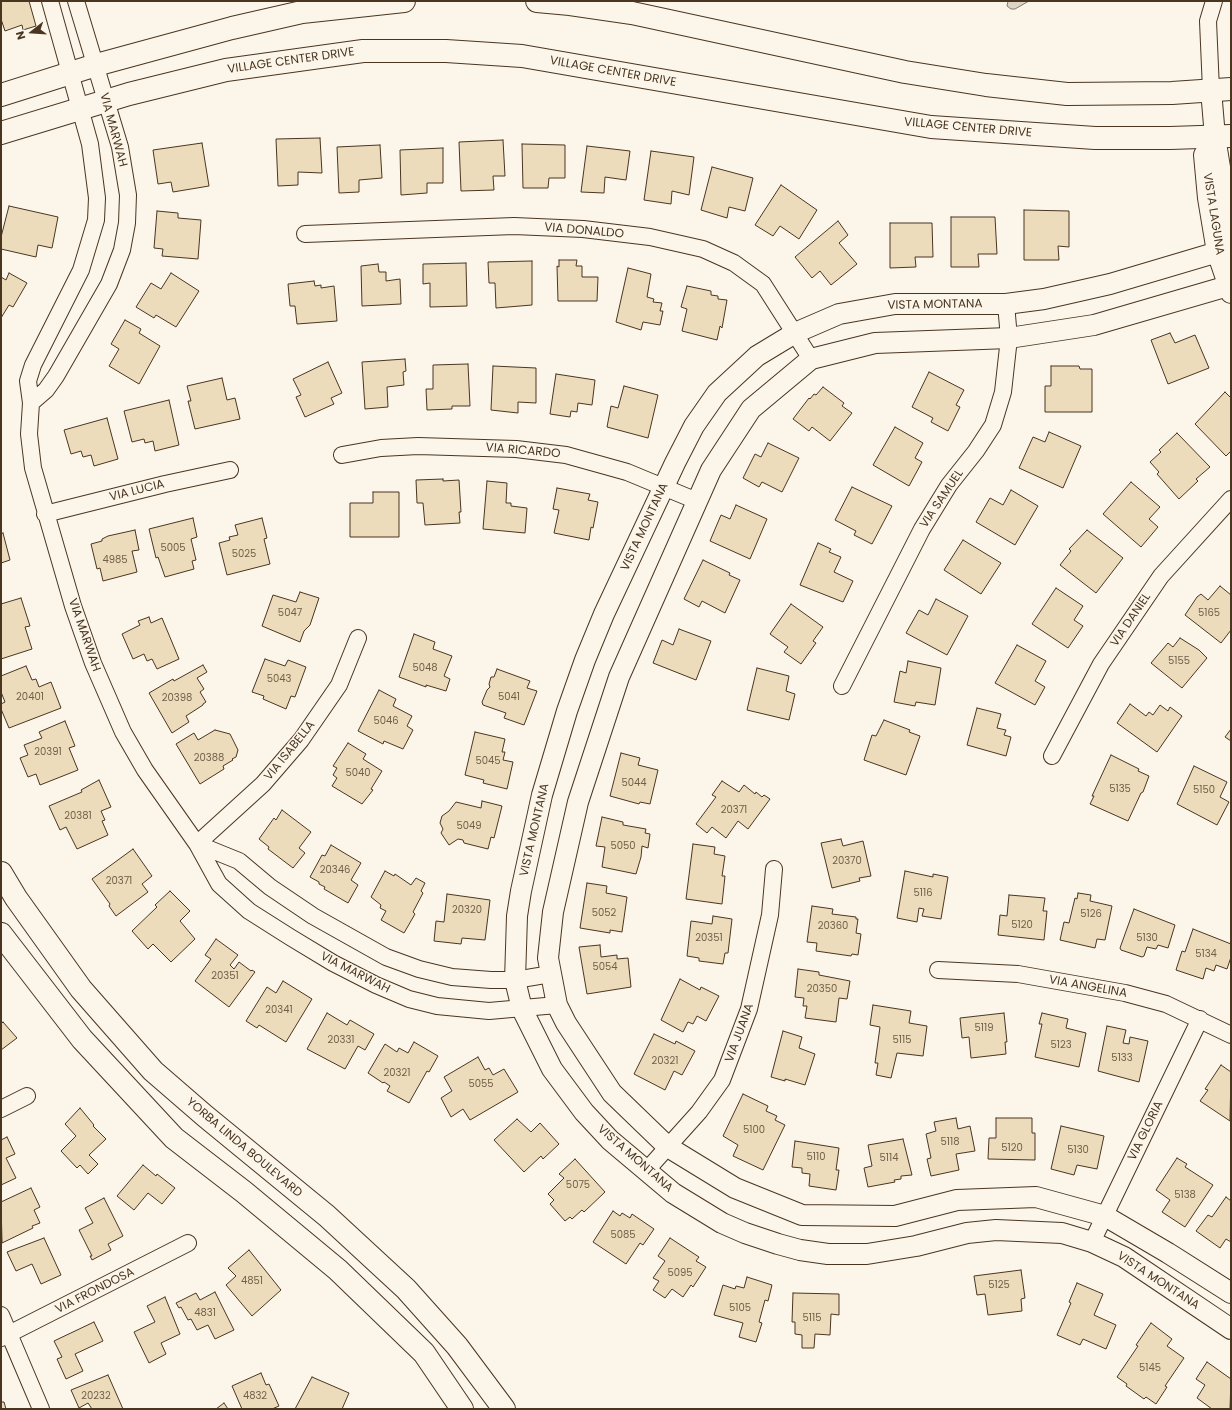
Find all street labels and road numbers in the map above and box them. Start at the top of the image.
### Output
street label: VILLAGE CENTER DRIVE [227,45,355,77]
street label: VILLAGE CENTER DRIVE [549,54,677,90]
street label: VIA MARWAH [96,91,130,169]
street label: VILLAGE CENTER DRIVE [904,115,1032,141]
street label: VISTA LAGUNA [1199,172,1227,256]
street label: VIA DONALDO [544,220,624,242]
street label: VISTA MONTANA [887,297,983,313]
street label: VIA RICARDO [485,441,561,461]
street label: VIA SAMUEL [917,467,967,531]
street label: VIA LUCIA [108,477,166,505]
street label: VISTA MONTANA [618,481,672,573]
street label: VIA DANIEL [1108,590,1154,650]
street label: VIA MARWAH [65,597,103,673]
street label: VIA ISABELLA [262,718,318,784]
street label: VISTA MONTANA [517,782,553,878]
street label: VIA MARWAH [318,949,392,997]
street label: VIA ANGELINA [1048,973,1128,1001]
street label: VIA JUANA [723,1002,757,1064]
street label: YORBA LINDA BOULEVARD [183,1095,305,1201]
street label: VIA GLORIA [1125,1099,1167,1163]
street label: VISTA MONTANA [594,1122,676,1196]
street label: VISTA MONTANA [1114,1249,1202,1313]
street label: VIA FRONDOSA [53,1265,137,1317]

